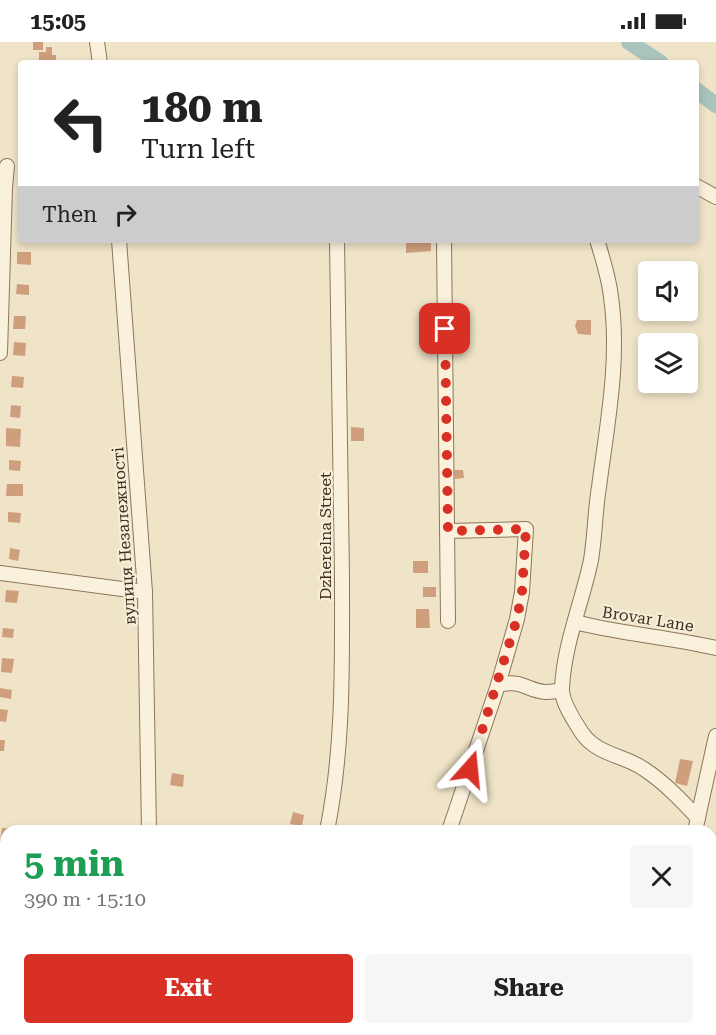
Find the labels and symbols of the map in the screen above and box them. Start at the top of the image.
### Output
pin [419,303,470,354]
street label: вулиця Незалежності [108,446,140,626]
street label: Dzherelna Street [316,472,335,600]
street label: Brovar Lane [601,602,695,636]
position arrow [438,737,502,801]

